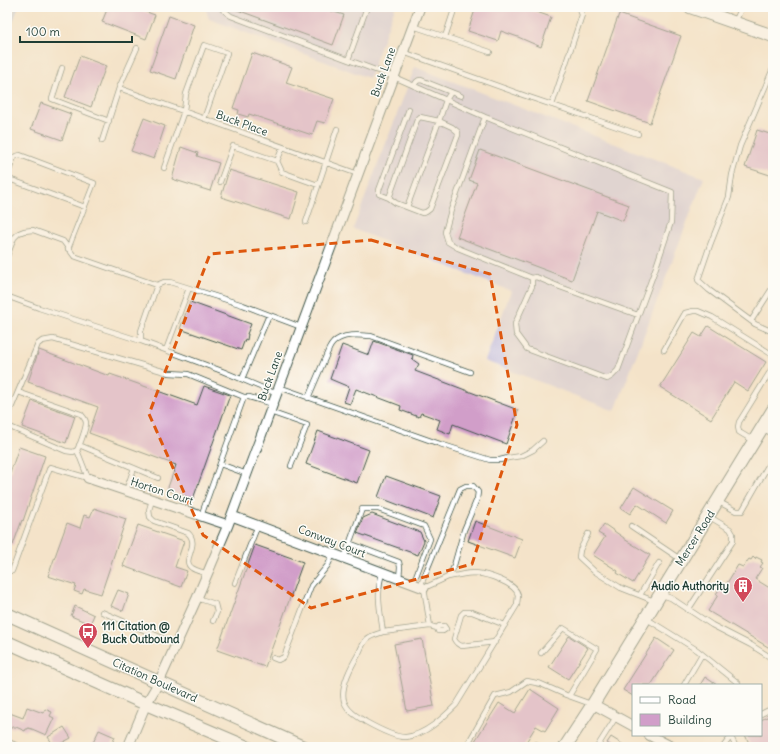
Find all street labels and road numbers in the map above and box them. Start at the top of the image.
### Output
street label: Buck Lane [368,45,398,99]
street label: Buck Place [214,107,270,139]
street label: Buck Lane [255,349,285,403]
street label: Horton Court [129,474,196,508]
street label: Mercer Road [672,507,718,569]
street label: Conway Court [296,522,368,560]
street label: Citation Boulevard [110,655,200,705]

